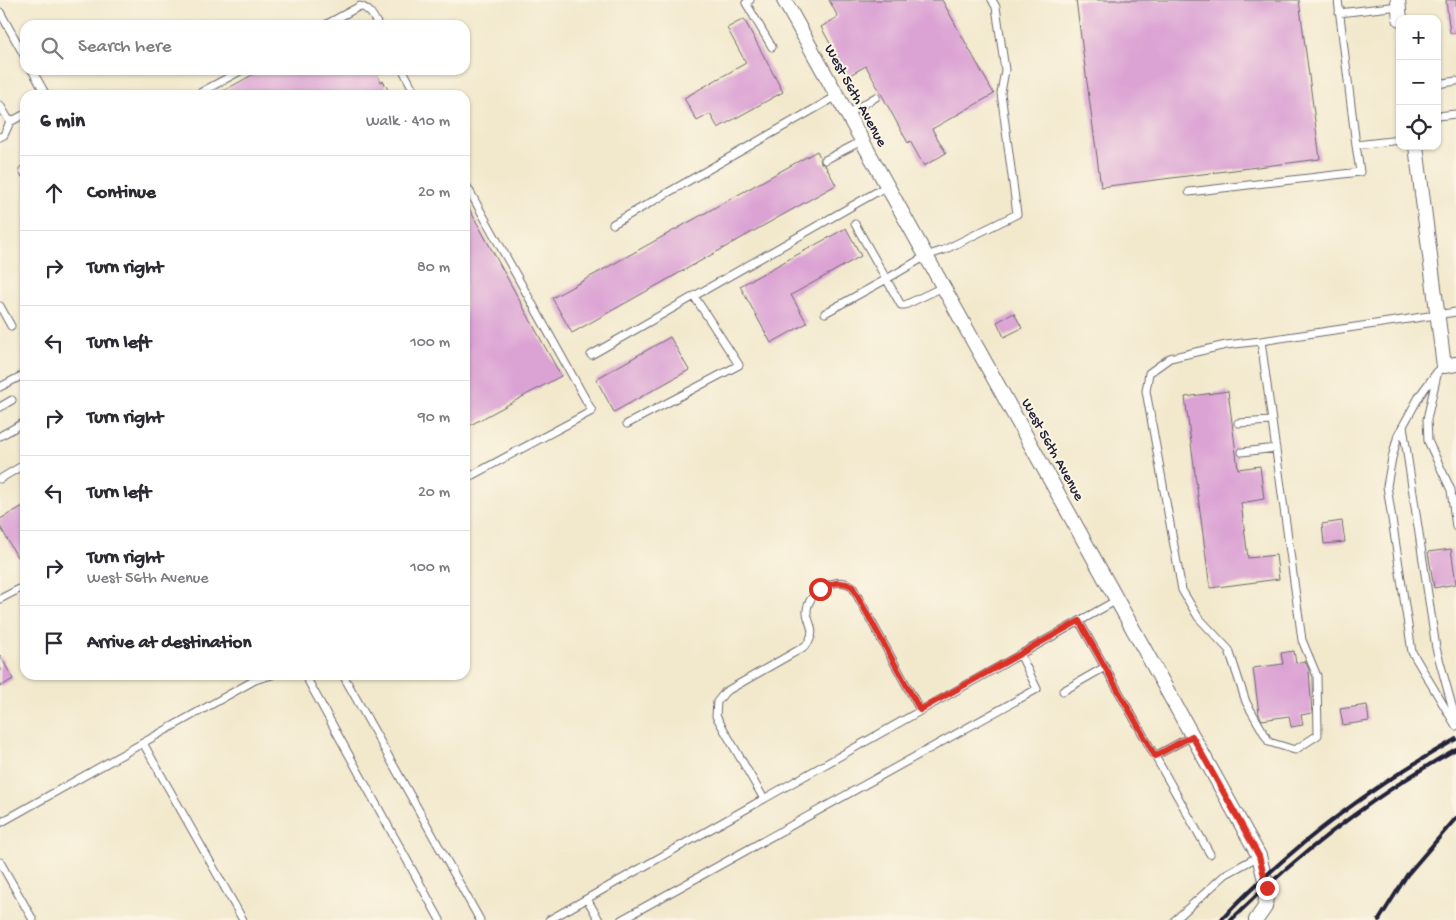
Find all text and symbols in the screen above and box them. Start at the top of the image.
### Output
map controls [1396,15,1441,150]
button: + [1396,15,1441,60]
search box [20,20,470,75]
icon: search [38,34,66,62]
text: Search here [78,36,172,59]
street label: West 56th Avenue [819,42,891,150]
button: − [1396,60,1441,105]
button: locate [1396,105,1441,150]
text: 6 min [40,110,85,135]
text: Walk · 410 m [366,113,450,132]
icon: ahead [40,179,68,207]
text: Continue [87,182,156,205]
text: 20 m [418,184,450,203]
icon: right [40,254,68,282]
text: Turn right [87,257,163,280]
text: 80 m [417,259,450,278]
icon: left [40,329,68,357]
text: Turn left [87,332,151,355]
text: 100 m [410,334,450,353]
street label: West 56th Avenue [1016,396,1088,504]
icon: right [40,404,68,432]
text: Turn right [87,407,163,430]
text: 90 m [418,409,450,428]
icon: left [40,479,68,507]
text: Turn left [87,482,151,505]
text: 20 m [418,484,450,503]
text: Turn right [87,547,163,570]
icon: right [40,554,68,582]
text: 100 m [410,559,450,578]
text: West 56th Avenue [87,570,209,589]
route start [809,578,832,601]
icon: arrive [40,629,68,657]
text: Arrive at destination [87,632,251,655]
route end [1256,877,1279,900]

